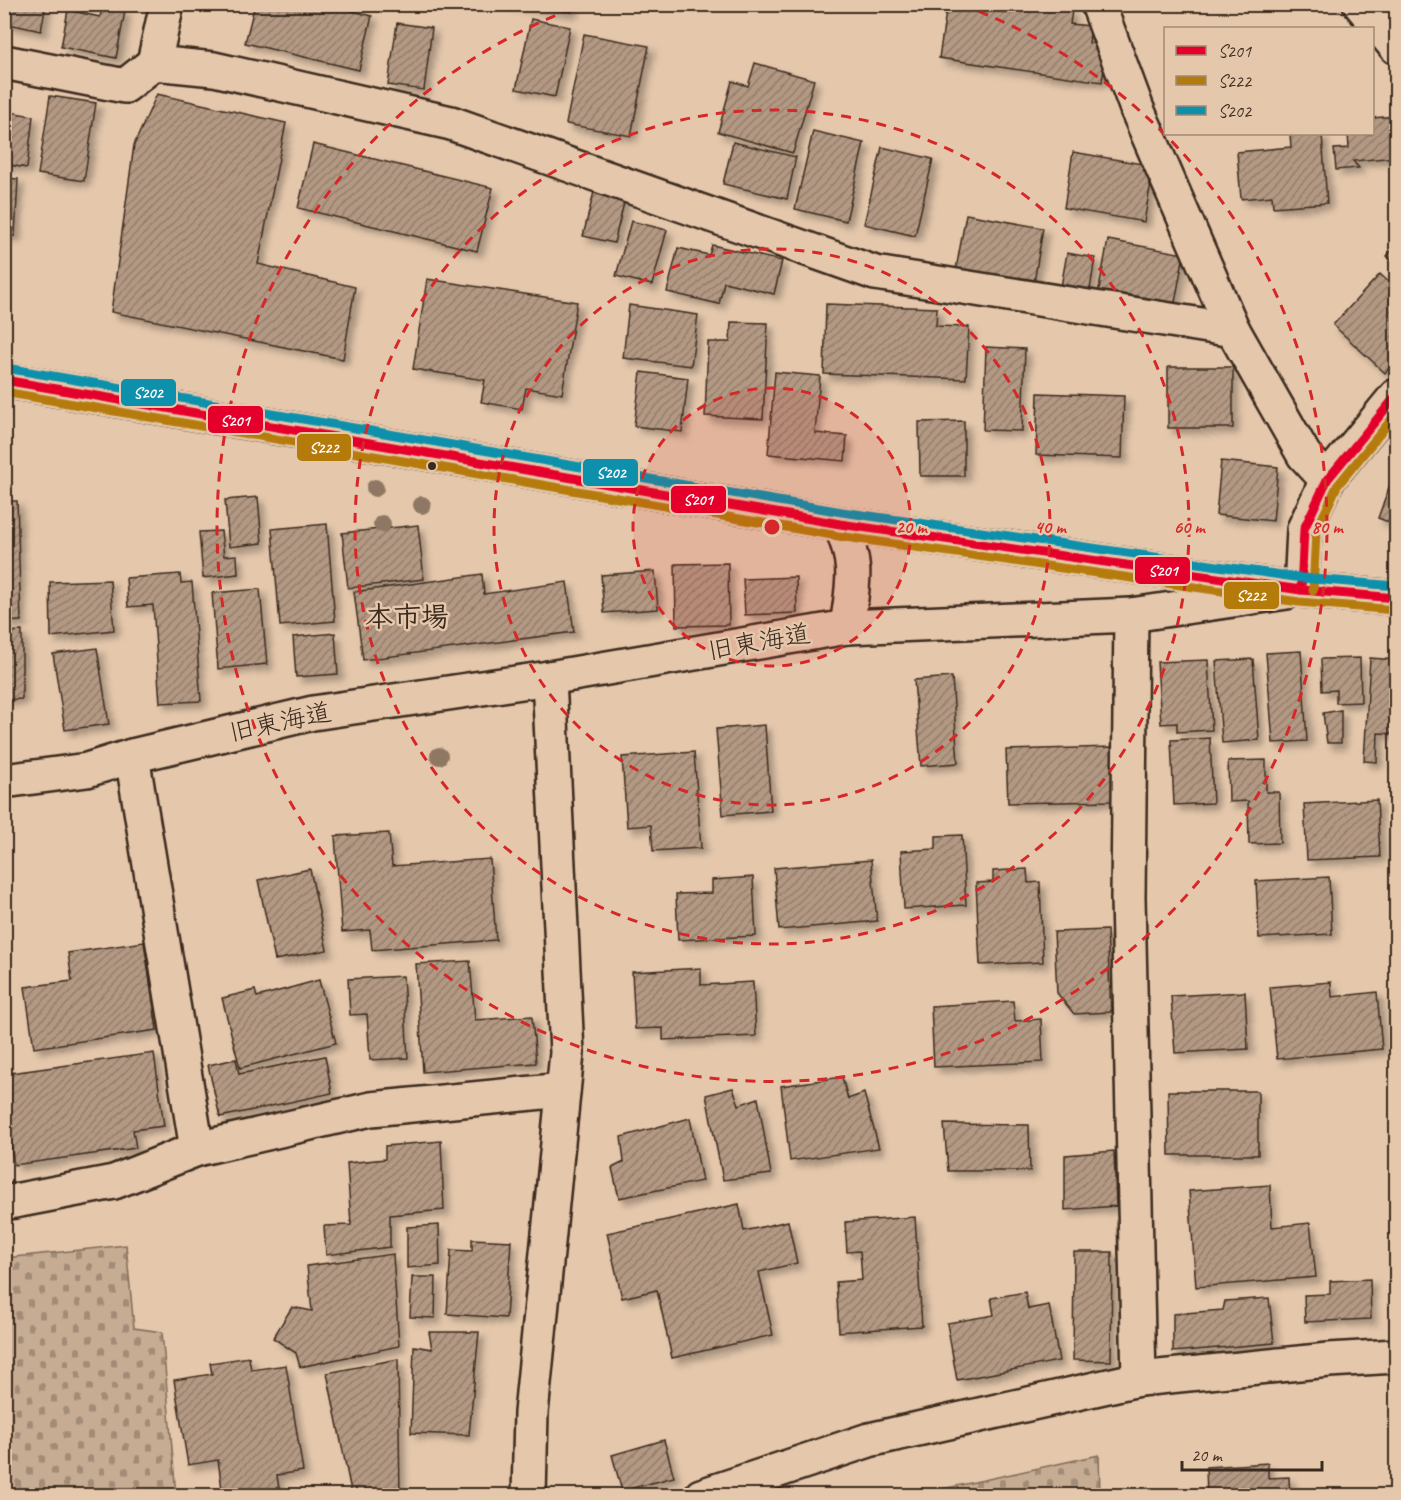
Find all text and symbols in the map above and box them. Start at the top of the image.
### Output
legend [1164,27,1374,135]
text: S201 [1218,40,1252,62]
text: S222 [1218,70,1253,92]
text: S202 [1218,100,1253,122]
line badge: S202 [120,378,177,407]
text: S202 [133,383,165,403]
line badge: S201 [207,405,264,434]
text: S201 [220,411,252,431]
line badge: S222 [296,433,352,462]
text: S222 [309,438,341,458]
line badge: S202 [582,458,639,487]
unlabelled marker [426,460,438,472]
text: S202 [596,463,628,483]
line badge: S201 [670,485,727,514]
text: S201 [683,490,715,510]
text: 20 m [896,516,928,538]
text: 40 m [1035,516,1067,538]
text: 60 m [1173,516,1206,538]
text: 80 m [1312,516,1344,538]
centre of rings [762,517,782,537]
line badge: S201 [1134,556,1191,585]
text: S201 [1148,561,1180,581]
line badge: S222 [1223,581,1280,610]
text: S222 [1236,586,1268,606]
district label: 本市場 [365,599,449,634]
street label: 旧東海道 [705,617,813,667]
street label: 旧東海道 [226,695,334,749]
scale bar [1182,1434,1322,1472]
text: 20 m [1191,1444,1224,1466]

